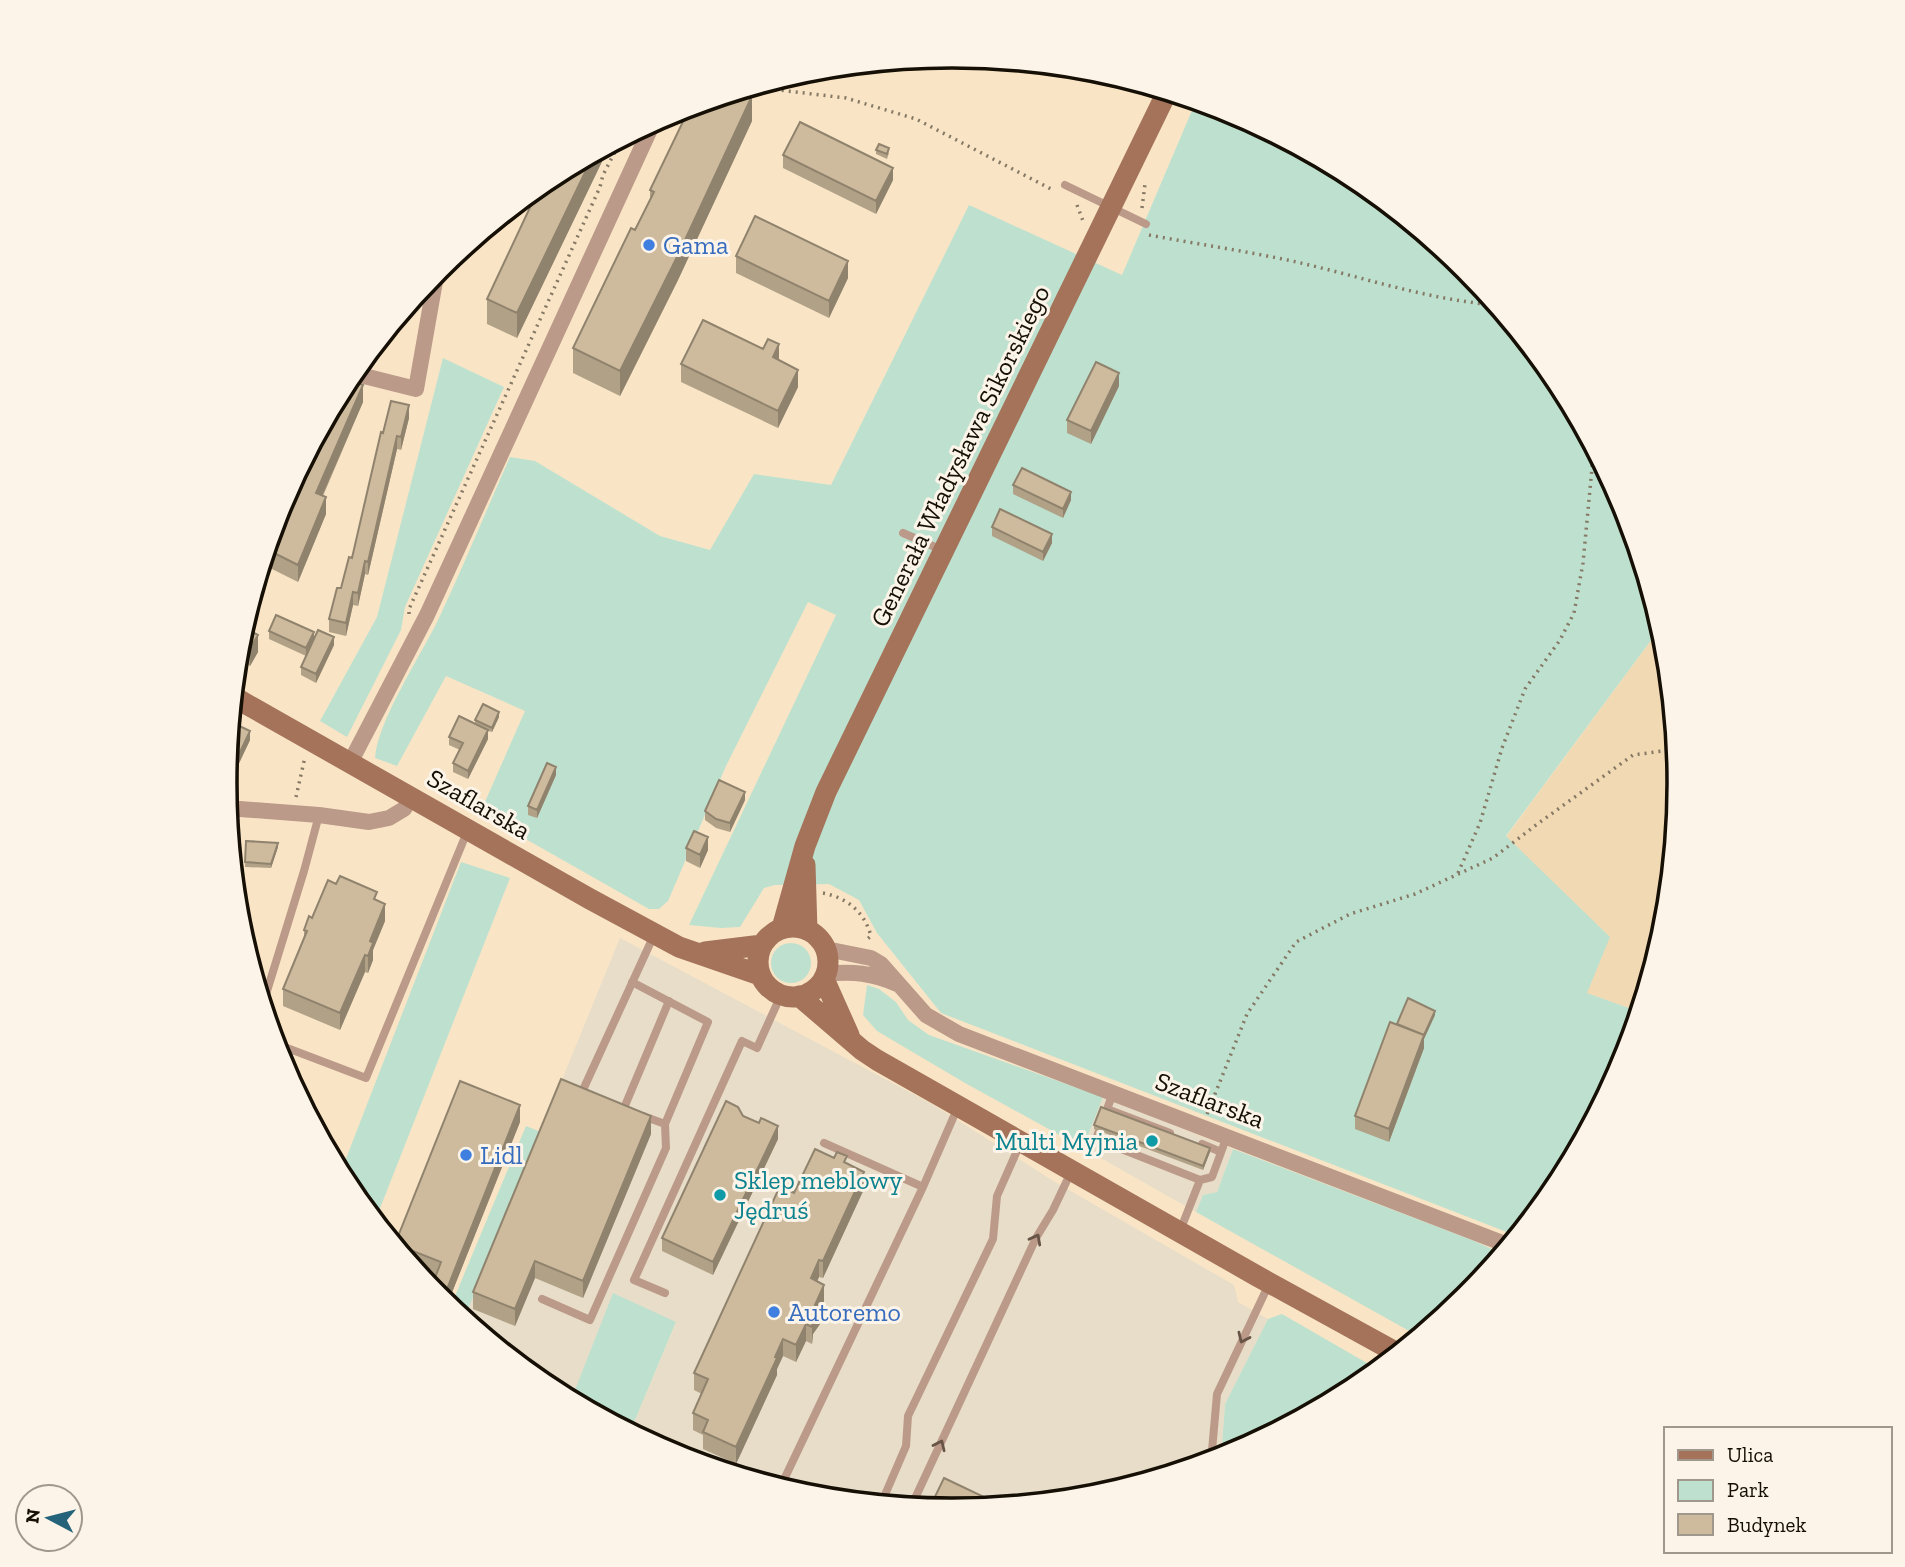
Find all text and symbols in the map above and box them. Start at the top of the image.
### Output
place label: Gama [663,229,729,261]
marker: Gama [641,237,657,253]
street label: Generała Władysława Sikorskiego [863,280,1057,632]
street label: Szaflarska [422,762,537,847]
street label: Szaflarska [1151,1065,1269,1136]
place label: Multi Myjnia [995,1125,1138,1157]
marker: Multi Myjnia [1144,1133,1160,1149]
place label: Lidl [480,1139,523,1171]
marker: Lidl [458,1147,474,1163]
place label: Sklep meblowy Jędruś [734,1164,903,1226]
marker: Sklep meblowy Jędruś [712,1187,728,1203]
one-way arrow [1028,1234,1041,1246]
place label: Autoremo [788,1296,901,1328]
marker: Autoremo [766,1304,782,1320]
one-way arrow [1238,1331,1252,1343]
legend [1664,1427,1891,1553]
one-way arrow [931,1440,945,1452]
text: Ulica [1727,1442,1773,1467]
text: Park [1727,1477,1769,1502]
north arrow [14,1483,84,1553]
text: N [20,1507,45,1525]
text: Budynek [1727,1512,1806,1537]

